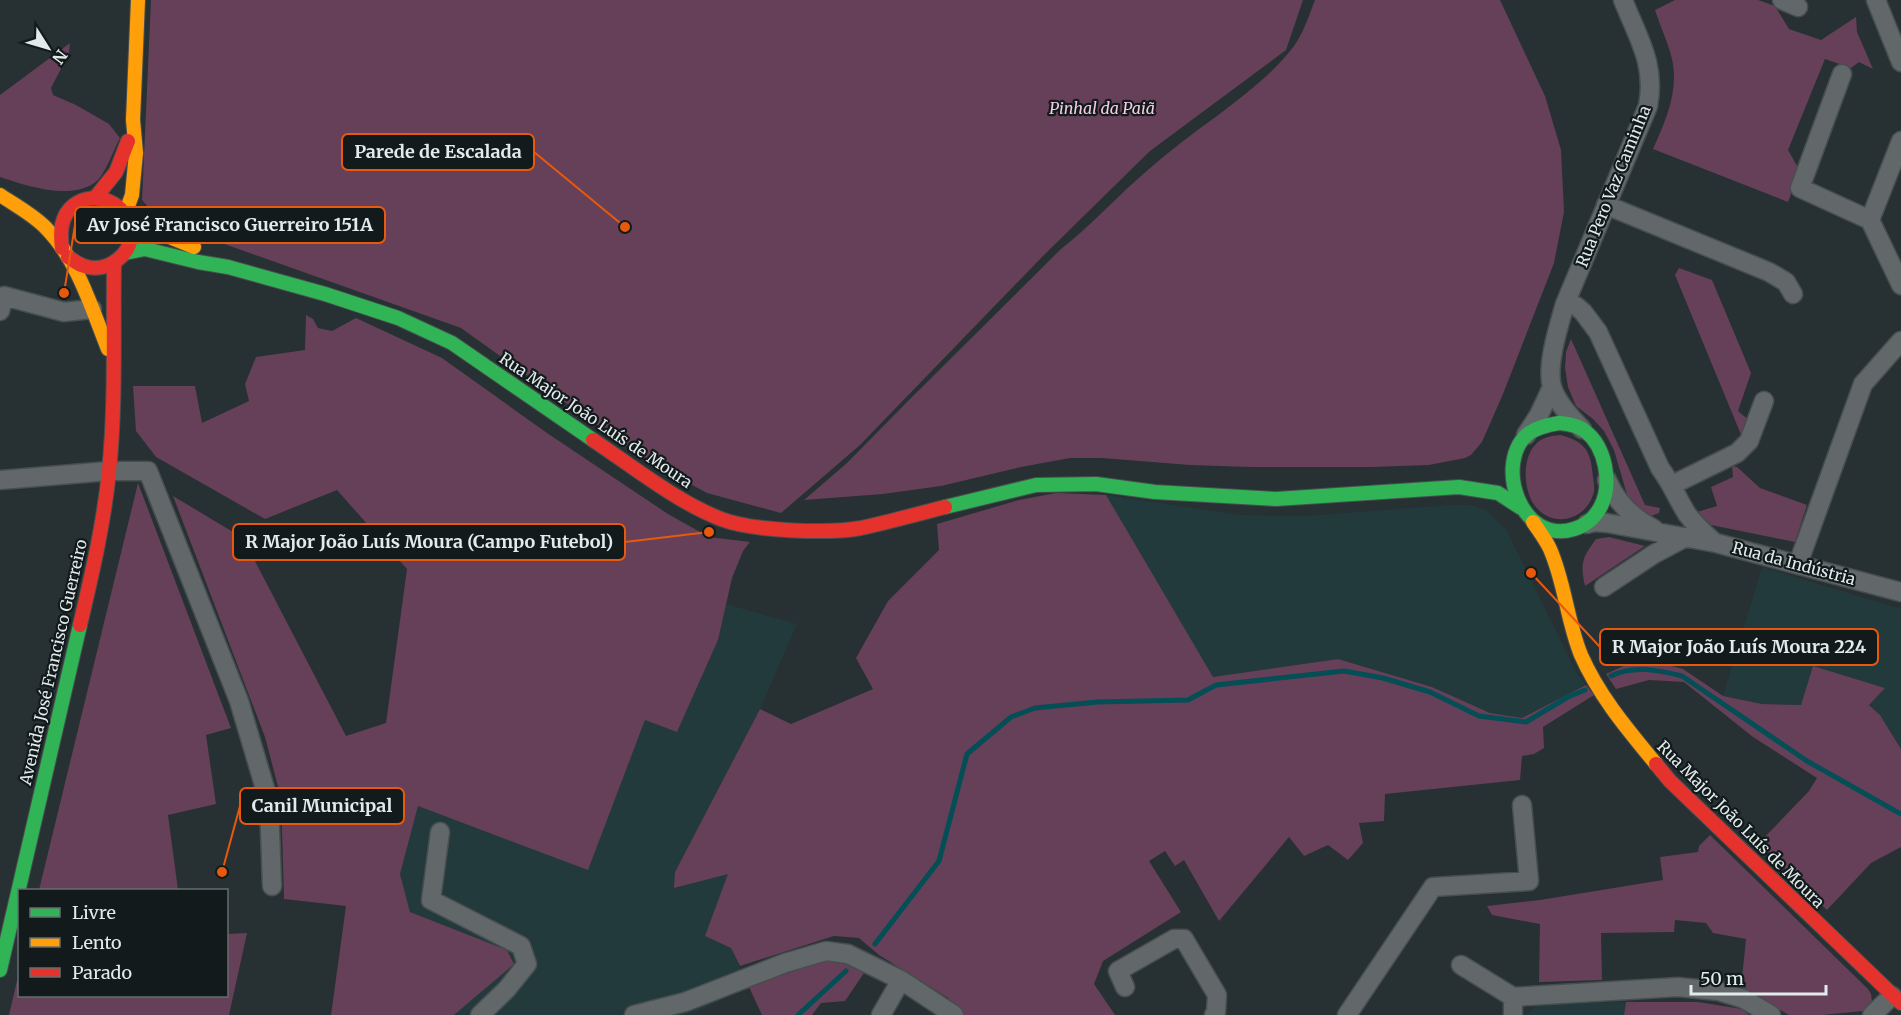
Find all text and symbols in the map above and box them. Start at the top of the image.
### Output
north arrow [18,18,78,78]
text: N [48,46,72,68]
park label: Pinhal da Paiã [1049,98,1155,118]
street label: Rua Pero Vaz Caminha [1571,102,1655,270]
callout: Parede de Escalada [342,134,534,170]
text: Parede de Escalada [354,140,522,163]
callout: Av José Francisco Guerreiro 151A [75,207,385,243]
text: Av José Francisco Guerreiro 151A [86,213,373,236]
street label: Rua Major João Luís de Moura [496,348,697,492]
callout: R Major João Luís Moura (Campo Futebol) [233,524,625,560]
text: R Major João Luís Moura (Campo Futebol) [245,530,613,553]
street label: Avenida José Francisco Guerreiro [15,537,91,788]
street label: Rua da Indústria [1730,537,1858,589]
callout: R Major João Luís Moura 224 [1600,629,1878,665]
text: R Major João Luís Moura 224 [1612,635,1867,658]
street label: Rua Major João Luís de Moura [1653,736,1829,912]
callout: Canil Municipal [240,788,404,824]
text: Canil Municipal [252,794,392,817]
legend [18,889,228,997]
text: Livre [72,901,116,924]
text: Lento [72,931,122,954]
scale bar [1691,958,1826,996]
text: Parado [72,961,132,984]
text: 50 m [1700,967,1744,990]

